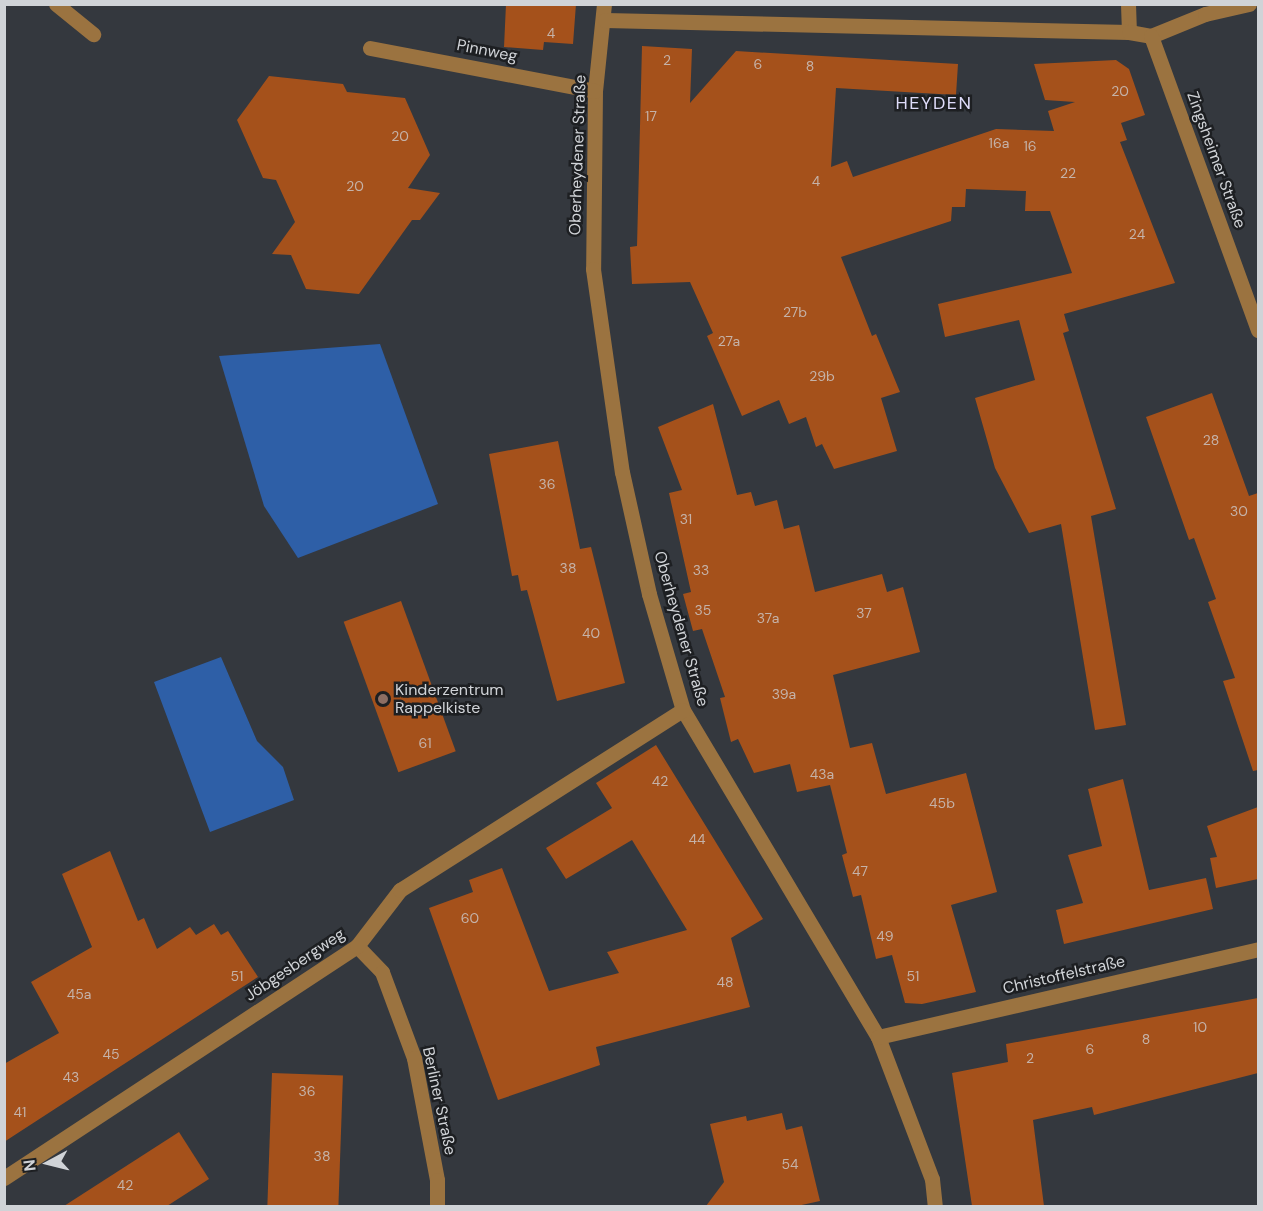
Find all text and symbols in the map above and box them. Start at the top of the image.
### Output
house number: 4 [547,25,555,41]
street label: Pinnweg [455,36,519,66]
house number: 2 [663,52,671,68]
house number: 6 [754,56,762,72]
house number: 8 [806,58,814,74]
street label: Oberheydener Straße [566,74,590,236]
house number: 20 [1111,83,1129,99]
street label: Zingsheimer Straße [1182,89,1250,231]
district label: HEYDEN [896,92,972,114]
house number: 17 [645,108,657,124]
house number: 20 [391,128,409,144]
house number: 16a [989,135,1009,151]
house number: 16 [1023,138,1037,154]
house number: 22 [1060,165,1076,181]
house number: 4 [812,173,820,189]
house number: 20 [346,178,364,194]
house number: 24 [1129,226,1145,242]
house number: 27b [783,304,807,320]
house number: 27a [718,333,740,349]
house number: 29b [809,368,835,384]
house number: 28 [1203,432,1219,448]
house number: 36 [538,476,556,492]
house number: 30 [1230,503,1248,519]
house number: 31 [680,511,692,527]
street label: Oberheydener Straße [650,549,712,709]
house number: 38 [560,560,576,576]
house number: 33 [693,562,709,578]
house number: 35 [695,602,711,618]
house number: 37 [856,605,872,621]
house number: 37a [757,610,779,626]
house number: 40 [582,625,600,641]
place label: Kinderzentrum Rappelkiste [395,680,504,718]
house number: 39a [772,686,796,702]
marker: Kinderzentrum Rappelkiste [376,692,390,706]
house number: 61 [418,735,432,751]
house number: 43a [810,766,834,782]
house number: 42 [652,773,668,789]
house number: 45b [929,795,955,811]
house number: 44 [689,831,705,847]
house number: 47 [852,863,868,879]
house number: 60 [461,910,479,926]
street label: Jöbgesbergweg [241,924,349,1006]
house number: 49 [876,928,894,944]
street label: Christoffelstraße [1001,952,1127,998]
house number: 51 [231,968,243,984]
house number: 51 [907,968,919,984]
house number: 48 [716,974,734,990]
house number: 45a [67,986,91,1002]
house number: 10 [1193,1019,1207,1035]
house number: 8 [1142,1031,1150,1047]
house number: 6 [1086,1041,1094,1057]
street label: Berliner Straße [418,1045,460,1157]
house number: 45 [102,1046,120,1062]
house number: 2 [1026,1050,1034,1066]
house number: 43 [63,1069,79,1085]
house number: 36 [298,1083,316,1099]
house number: 41 [14,1104,26,1120]
north arrow [18,1133,78,1193]
house number: 38 [314,1148,330,1164]
house number: 54 [781,1156,799,1172]
text: N [19,1158,41,1172]
house number: 42 [117,1177,133,1193]

